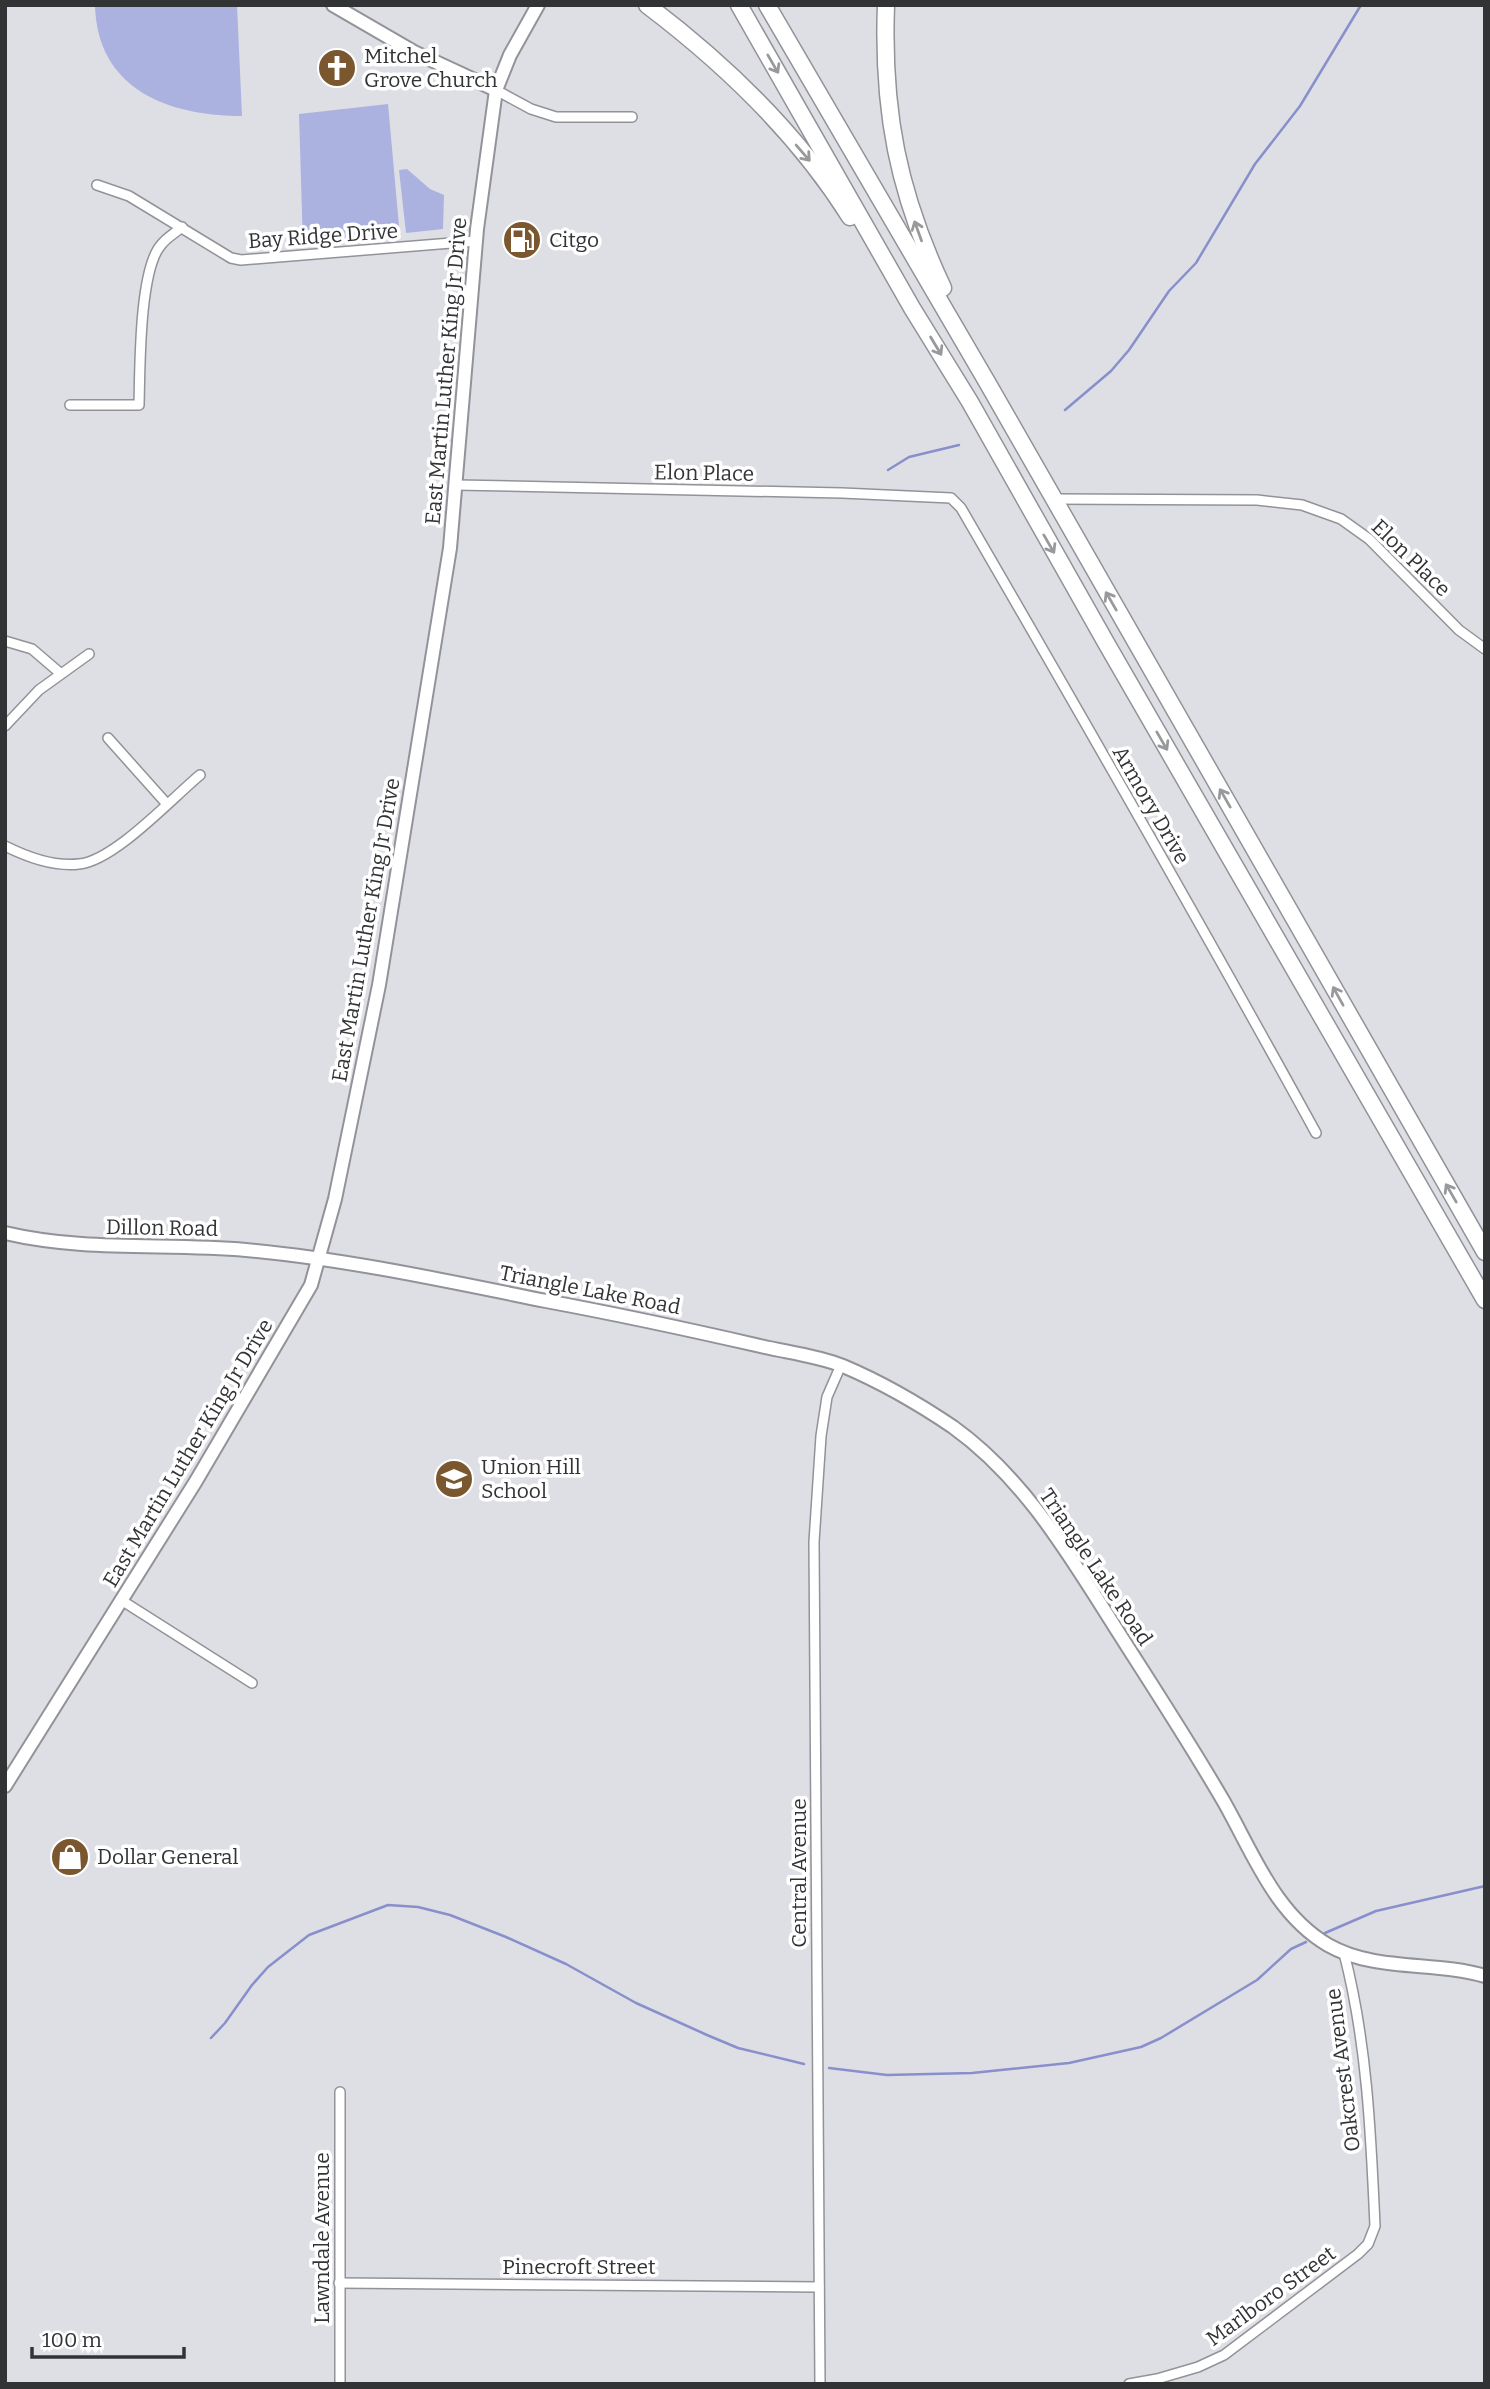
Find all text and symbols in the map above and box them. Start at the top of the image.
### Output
place label: Mitchel Grove Church [364,43,498,93]
church icon: Mitchel Grove Church [316,47,358,89]
one-way arrow [766,54,780,74]
one-way arrow [795,144,811,162]
street label: East Martin Luther King Jr Drive [420,216,472,526]
street label: Bay Ridge Drive [247,218,399,254]
fuel station icon: Citgo [501,219,543,261]
one-way arrow [911,221,923,243]
place label: Citgo [549,227,599,253]
one-way arrow [929,336,943,356]
street label: Elon Place [654,459,754,487]
street label: Elon Place [1366,514,1456,602]
one-way arrow [1042,533,1056,553]
one-way arrow [1104,591,1117,612]
one-way arrow [1155,730,1169,750]
street label: Armory Drive [1107,741,1195,869]
street label: East Martin Luther King Jr Drive [326,776,406,1084]
one-way arrow [1217,789,1231,809]
one-way arrow [1331,986,1345,1006]
one-way arrow [1443,1184,1457,1204]
street label: Dillon Road [106,1214,218,1242]
street label: Triangle Lake Road [497,1260,683,1320]
street label: East Martin Luther King Jr Drive [97,1314,279,1592]
place label: Union Hill School [481,1454,581,1504]
school or university icon: Union Hill School [433,1458,475,1500]
street label: Triangle Lake Road [1034,1484,1158,1650]
street label: Central Avenue [786,1798,812,1948]
shop icon: Dollar General [49,1836,91,1878]
place label: Dollar General [97,1844,239,1870]
street label: Oakcrest Avenue [1320,1987,1366,2153]
street label: Lawndale Avenue [309,2152,335,2324]
street label: Marlboro Street [1201,2240,1341,2352]
street label: Pinecroft Street [502,2254,656,2280]
scale bar [32,2316,184,2360]
text: 100 m [42,2327,102,2353]

